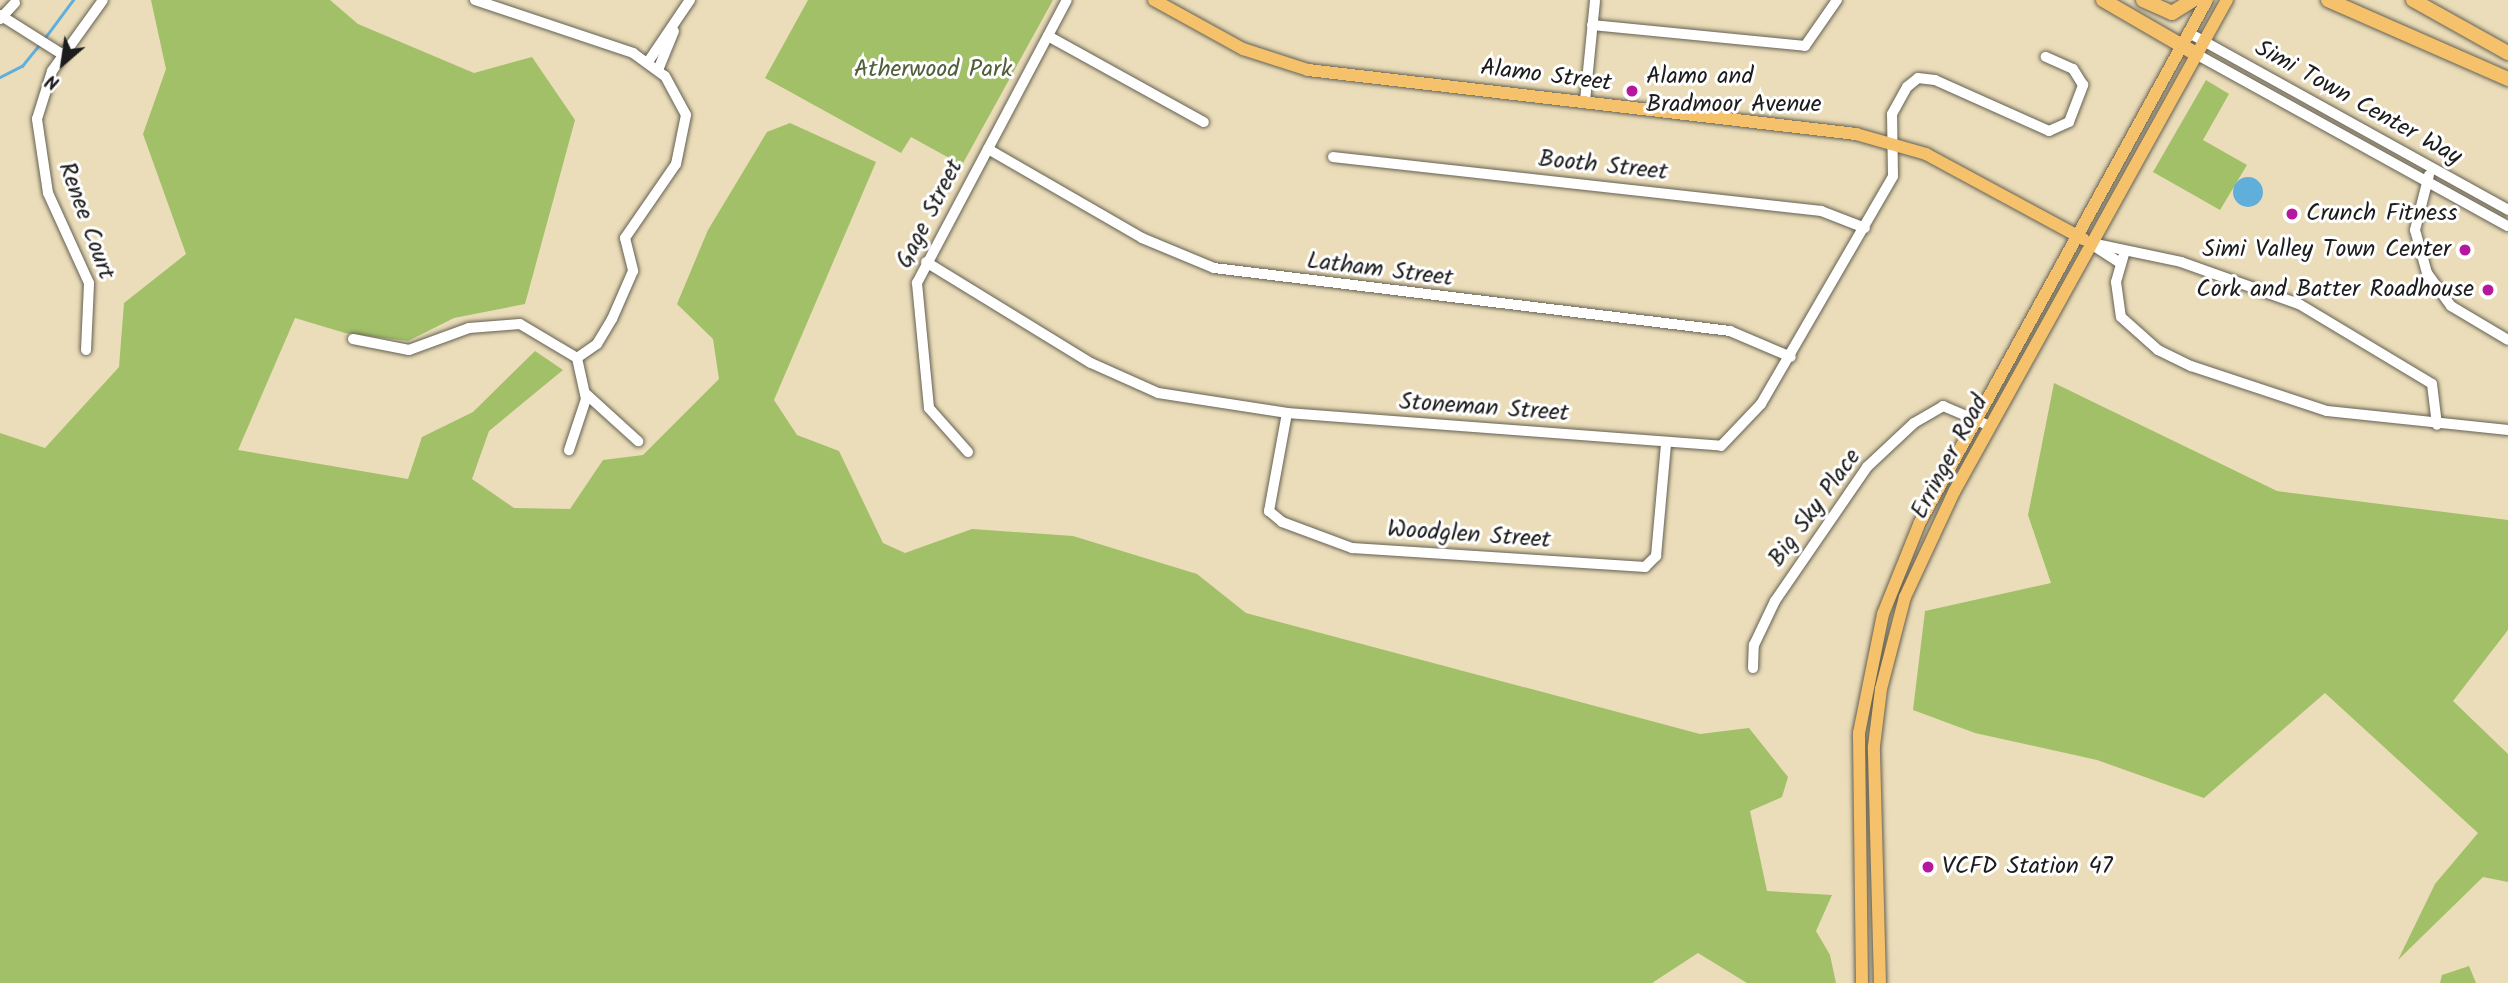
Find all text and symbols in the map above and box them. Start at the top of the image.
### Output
north arrow [28,28,98,98]
street label: Simi Town Center Way [2250,34,2466,172]
street label: Alamo Street [1479,54,1613,98]
park label: Atherwood Park [854,56,1012,84]
place label: Alamo and Bradmoor Avenue [1646,63,1822,119]
text: N [40,65,65,97]
marker: Alamo and Bradmoor Avenue [1624,83,1640,99]
street label: Booth Street [1537,145,1669,187]
street label: Gage Street [890,155,970,273]
street label: Renee Court [51,158,121,284]
place label: Crunch Fitness [2306,200,2457,228]
marker: Crunch Fitness [2284,206,2300,222]
place label: Simi Valley Town Center [2202,236,2451,264]
marker: Simi Valley Town Center [2457,242,2473,258]
street label: Latham Street [1305,247,1455,293]
place label: Cork and Batter Roadhouse [2196,276,2474,304]
marker: Cork and Batter Roadhouse [2480,282,2496,298]
street label: Stoneman Street [1398,388,1570,428]
street label: Erringer Road [1905,390,1995,524]
street label: Big Sky Place [1763,443,1867,573]
street label: Woodglen Street [1386,515,1552,555]
place label: VCFD Station 47 [1942,853,2113,881]
marker: VCFD Station 47 [1920,859,1936,875]

